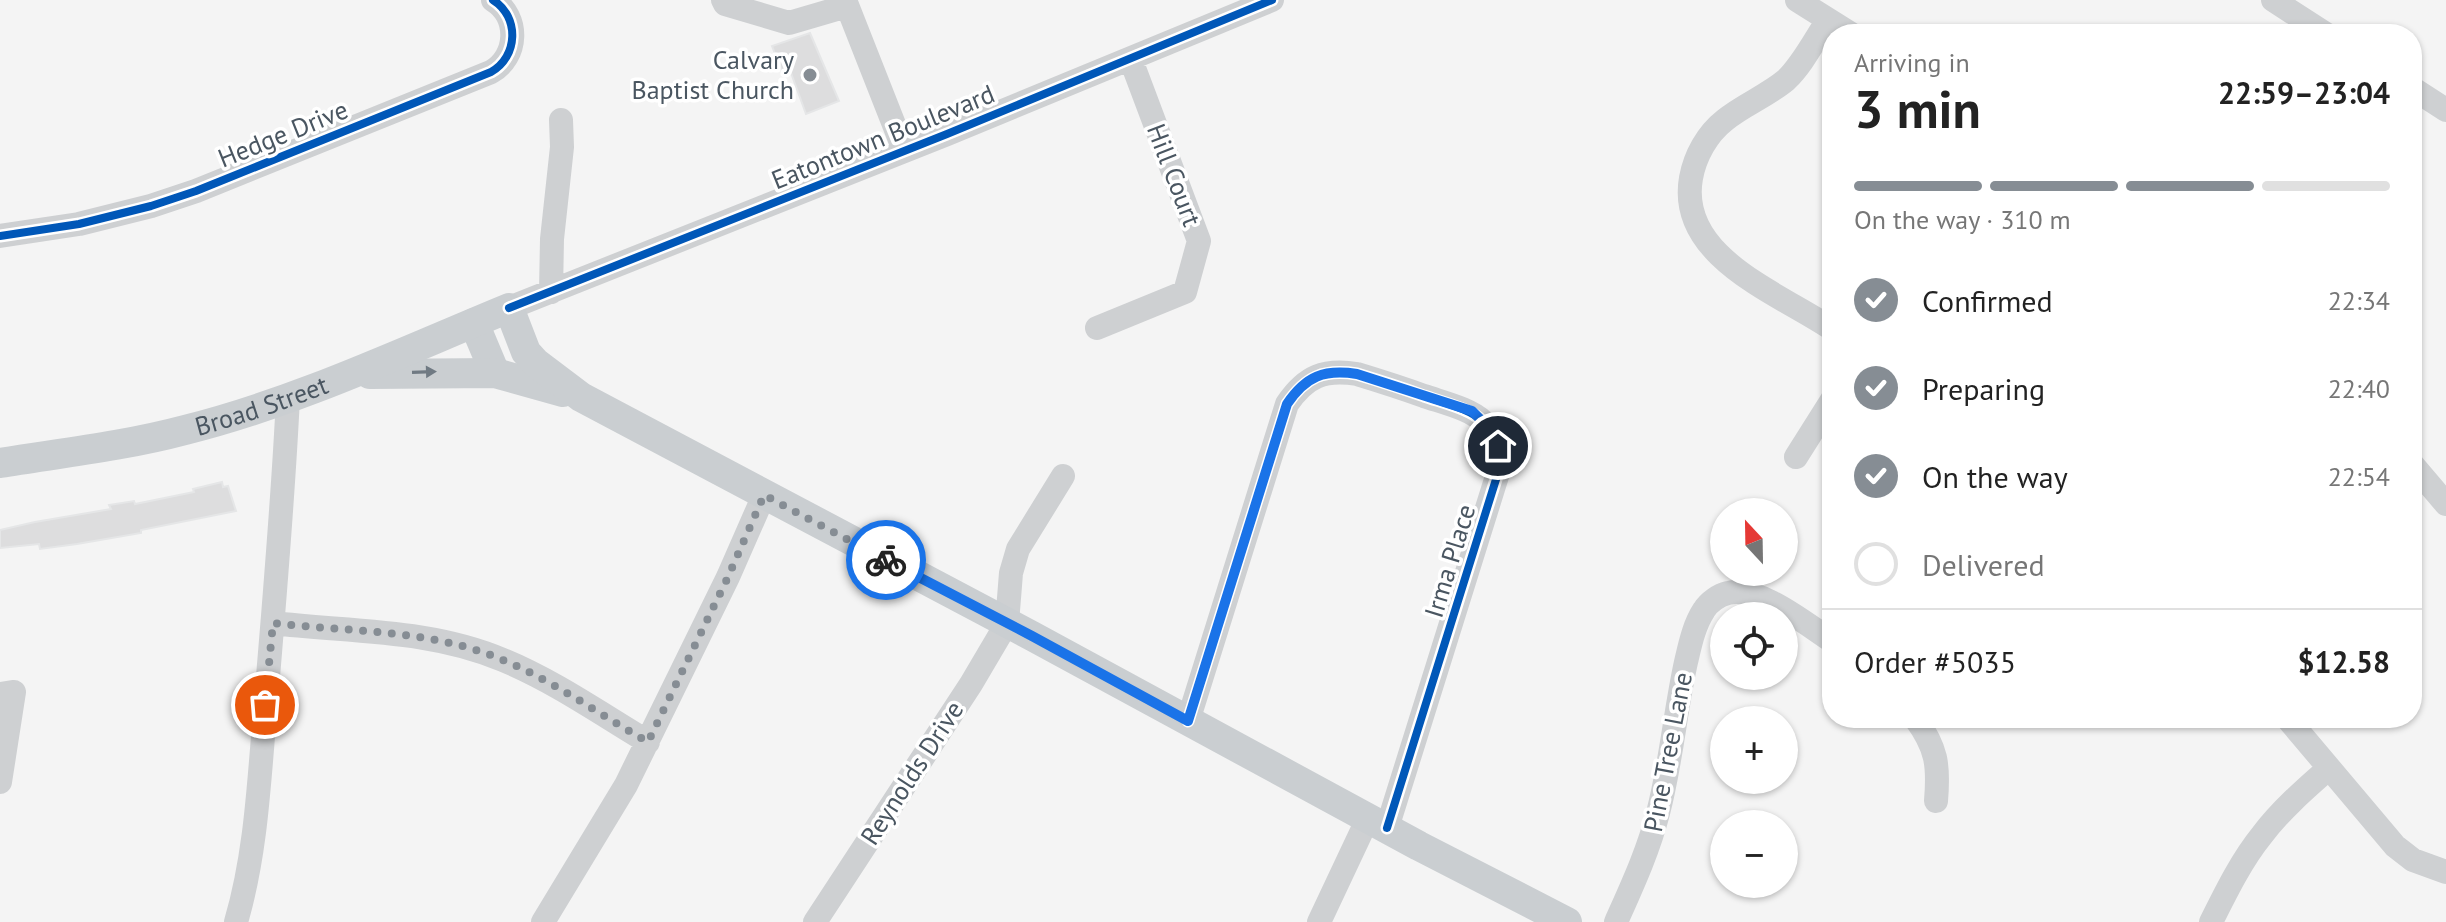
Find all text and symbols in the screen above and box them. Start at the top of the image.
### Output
place label: Calvary Baptist Church [631,43,794,106]
text: Arriving in [1854,46,1970,79]
marker: Calvary Baptist Church [801,66,819,84]
text: 22:59–23:04 [2218,73,2390,112]
text: 3 min [1854,75,1981,142]
street label: Eatontown Boulevard [766,77,999,196]
street label: Hedge Drive [213,93,353,175]
street label: Hill Court [1140,119,1209,231]
text: On the way · 310 m [1854,203,2071,236]
icon: check [1854,278,1898,322]
text: Confirmed [1922,281,2053,320]
text: 22:34 [2328,284,2390,317]
one-way arrow [412,366,437,379]
icon: check [1854,366,1898,410]
street label: Broad Street [191,368,333,443]
text: Preparing [1922,369,2045,408]
text: 22:40 [2328,372,2390,405]
pin [1464,412,1532,480]
icon: home [1476,424,1520,468]
icon: check [1854,454,1898,498]
text: On the way [1922,457,2068,496]
text: 22:54 [2328,460,2390,493]
north arrow [1710,498,1798,586]
map controls [1710,498,1798,898]
street label: Irma Place [1417,500,1482,621]
courier [846,520,926,600]
icon: bike [864,538,908,582]
text: Delivered [1922,545,2045,584]
button: locate [1710,602,1798,690]
text: Order #5035 [1854,642,2016,681]
text: $12.58 [2298,642,2390,681]
street label: Pine Tree Lane [1636,669,1699,835]
pin [231,671,299,739]
icon: bag [243,683,287,727]
street label: Reynolds Drive [853,695,970,851]
button: + [1710,706,1798,794]
button: − [1710,810,1798,898]

